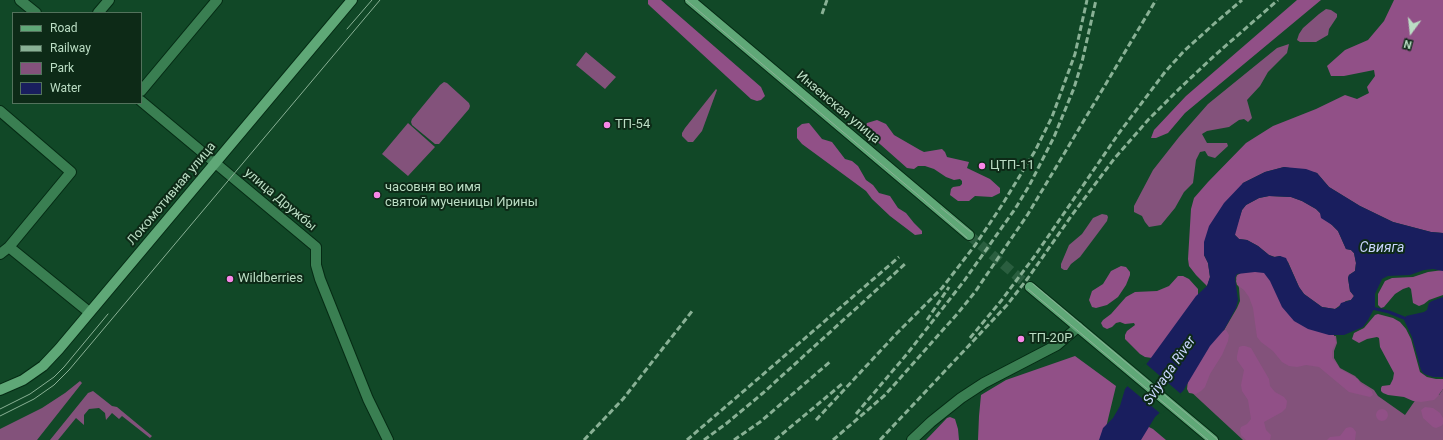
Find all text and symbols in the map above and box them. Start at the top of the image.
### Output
legend [12,12,142,104]
north arrow [1391,12,1431,52]
text: Road [50,21,78,35]
text: N [1402,37,1413,51]
text: Railway [50,41,91,55]
text: Park [50,61,74,75]
street label: Инзенская улица [793,68,883,148]
text: Water [50,81,81,95]
place label: ТП-54 [615,117,650,133]
marker: ТП-54 [602,120,612,130]
street label: Локомотивная улица [124,139,220,249]
place label: ЦТП-11 [990,158,1035,174]
marker: ЦТП-11 [977,161,987,171]
street label: улица Дружбы [241,165,319,235]
place label: часовня во имя святой мученицы Ирины [385,180,538,211]
marker: часовня во имя святой мученицы Ирины [372,190,382,200]
water label: Свияга [1360,240,1404,256]
place label: Wildberries [238,271,303,287]
marker: Wildberries [225,274,235,284]
place label: ТП-20Р [1029,331,1072,347]
water label: Sviyaga River [1140,333,1200,409]
marker: ТП-20Р [1016,334,1026,344]

